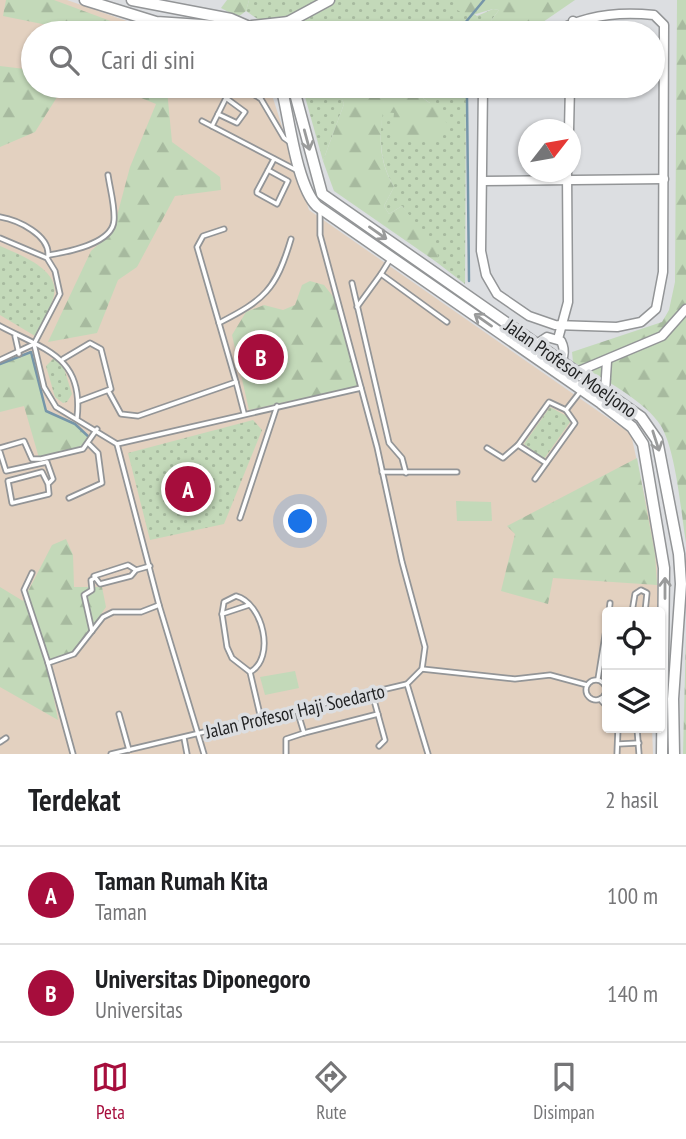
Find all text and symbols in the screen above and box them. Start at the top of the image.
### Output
search box [21,21,665,98]
icon: search [45,41,83,79]
text: Cari di sini [101,43,195,76]
north arrow [518,119,581,182]
one-way arrow [302,129,315,151]
one-way arrow [368,226,387,240]
one-way arrow [474,313,493,327]
street label: Jalan Profesor Moeljono [500,313,642,422]
pin: B [238,331,284,383]
one-way arrow [651,429,663,451]
pin: A [165,463,211,515]
your location [283,504,317,538]
one-way arrow [658,577,672,600]
map controls [602,607,665,733]
button: locate [602,607,665,670]
button: layers [602,670,665,733]
street label: Jalan Profesor Haji Soedarto [202,679,387,744]
text: Terdekat [28,780,120,819]
text: 2 hasil [605,785,658,814]
text: Taman Rumah Kita [95,864,268,897]
text: A [45,881,57,910]
text: 100 m [607,881,658,910]
text: Taman [95,897,147,926]
text: Universitas Diponegoro [95,962,311,995]
text: B [45,979,57,1008]
text: 140 m [607,979,658,1008]
text: Universitas [95,995,183,1024]
tab: Peta [91,1058,129,1124]
tab: Rute [312,1058,350,1124]
tab: Disimpan [533,1058,595,1124]

